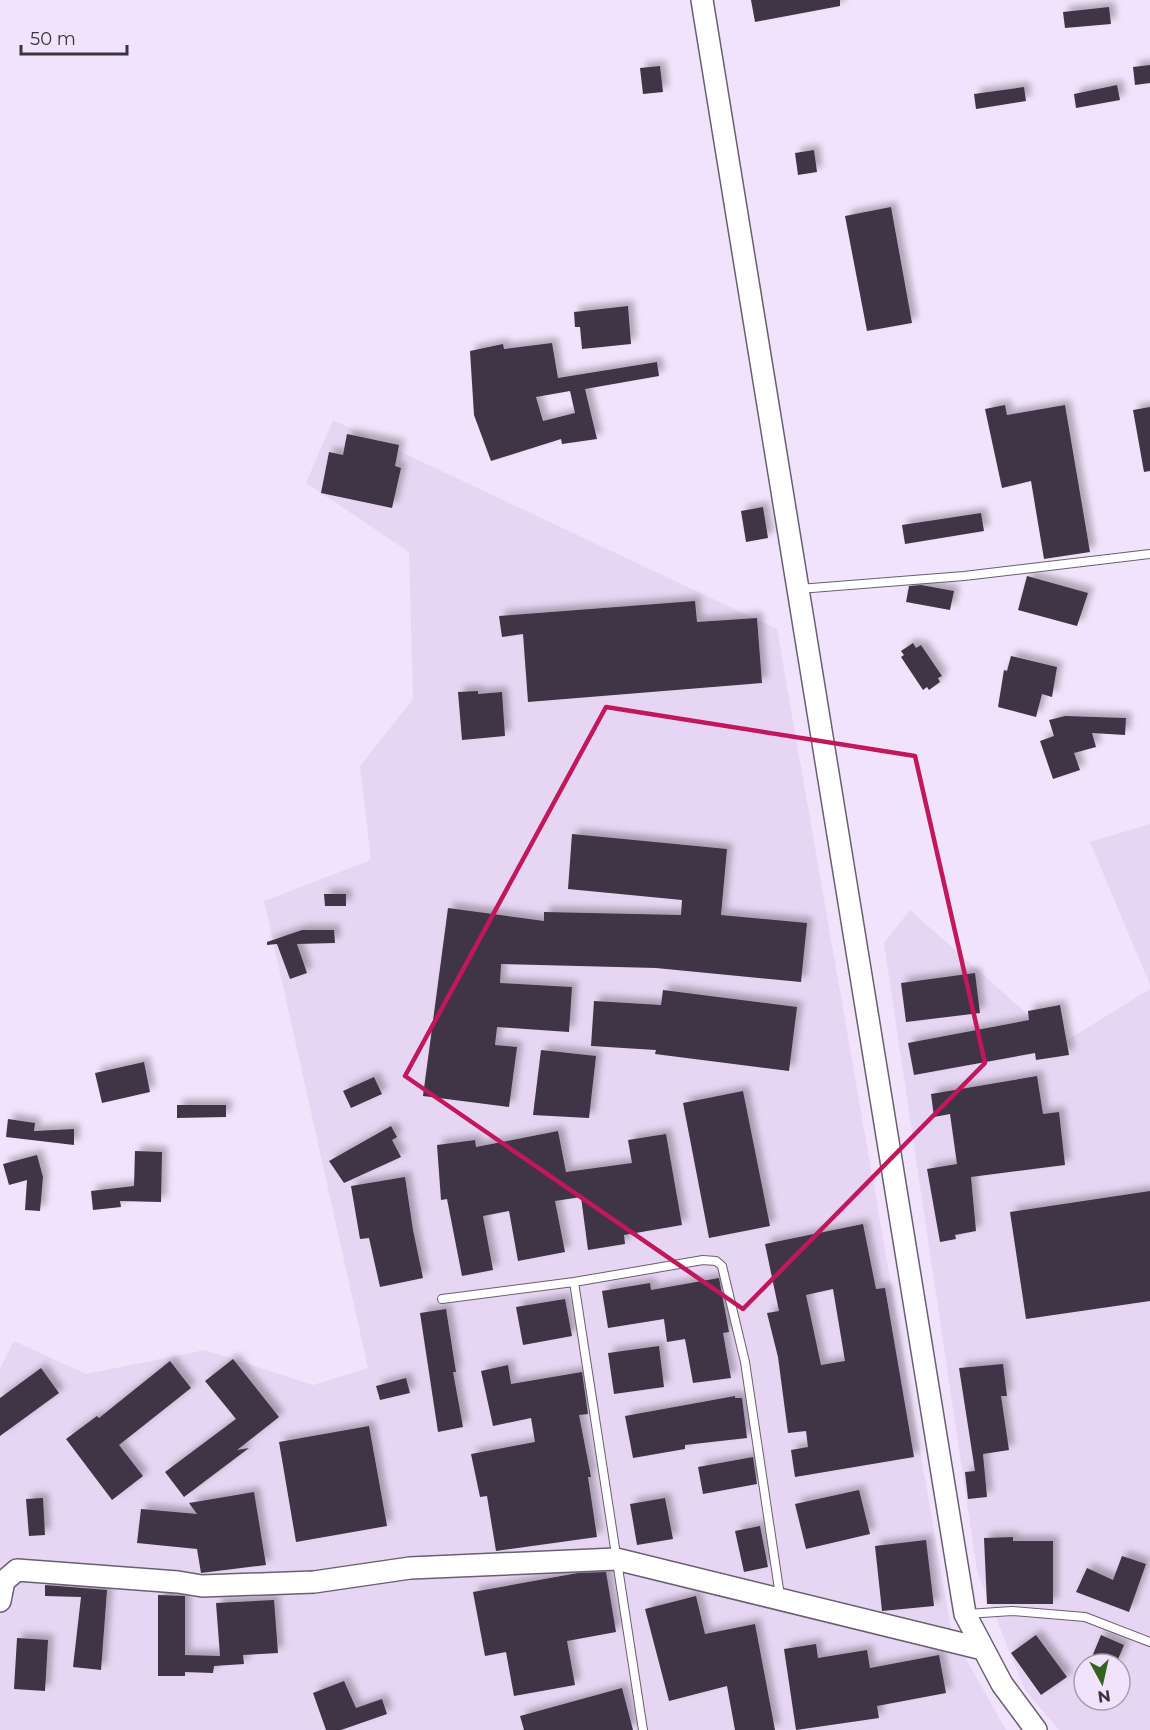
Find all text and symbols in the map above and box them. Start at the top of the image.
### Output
scale bar [21,18,128,56]
text: 50 m [30,28,76,50]
north arrow [1072,1652,1132,1712]
text: N [1096,1686,1112,1707]

